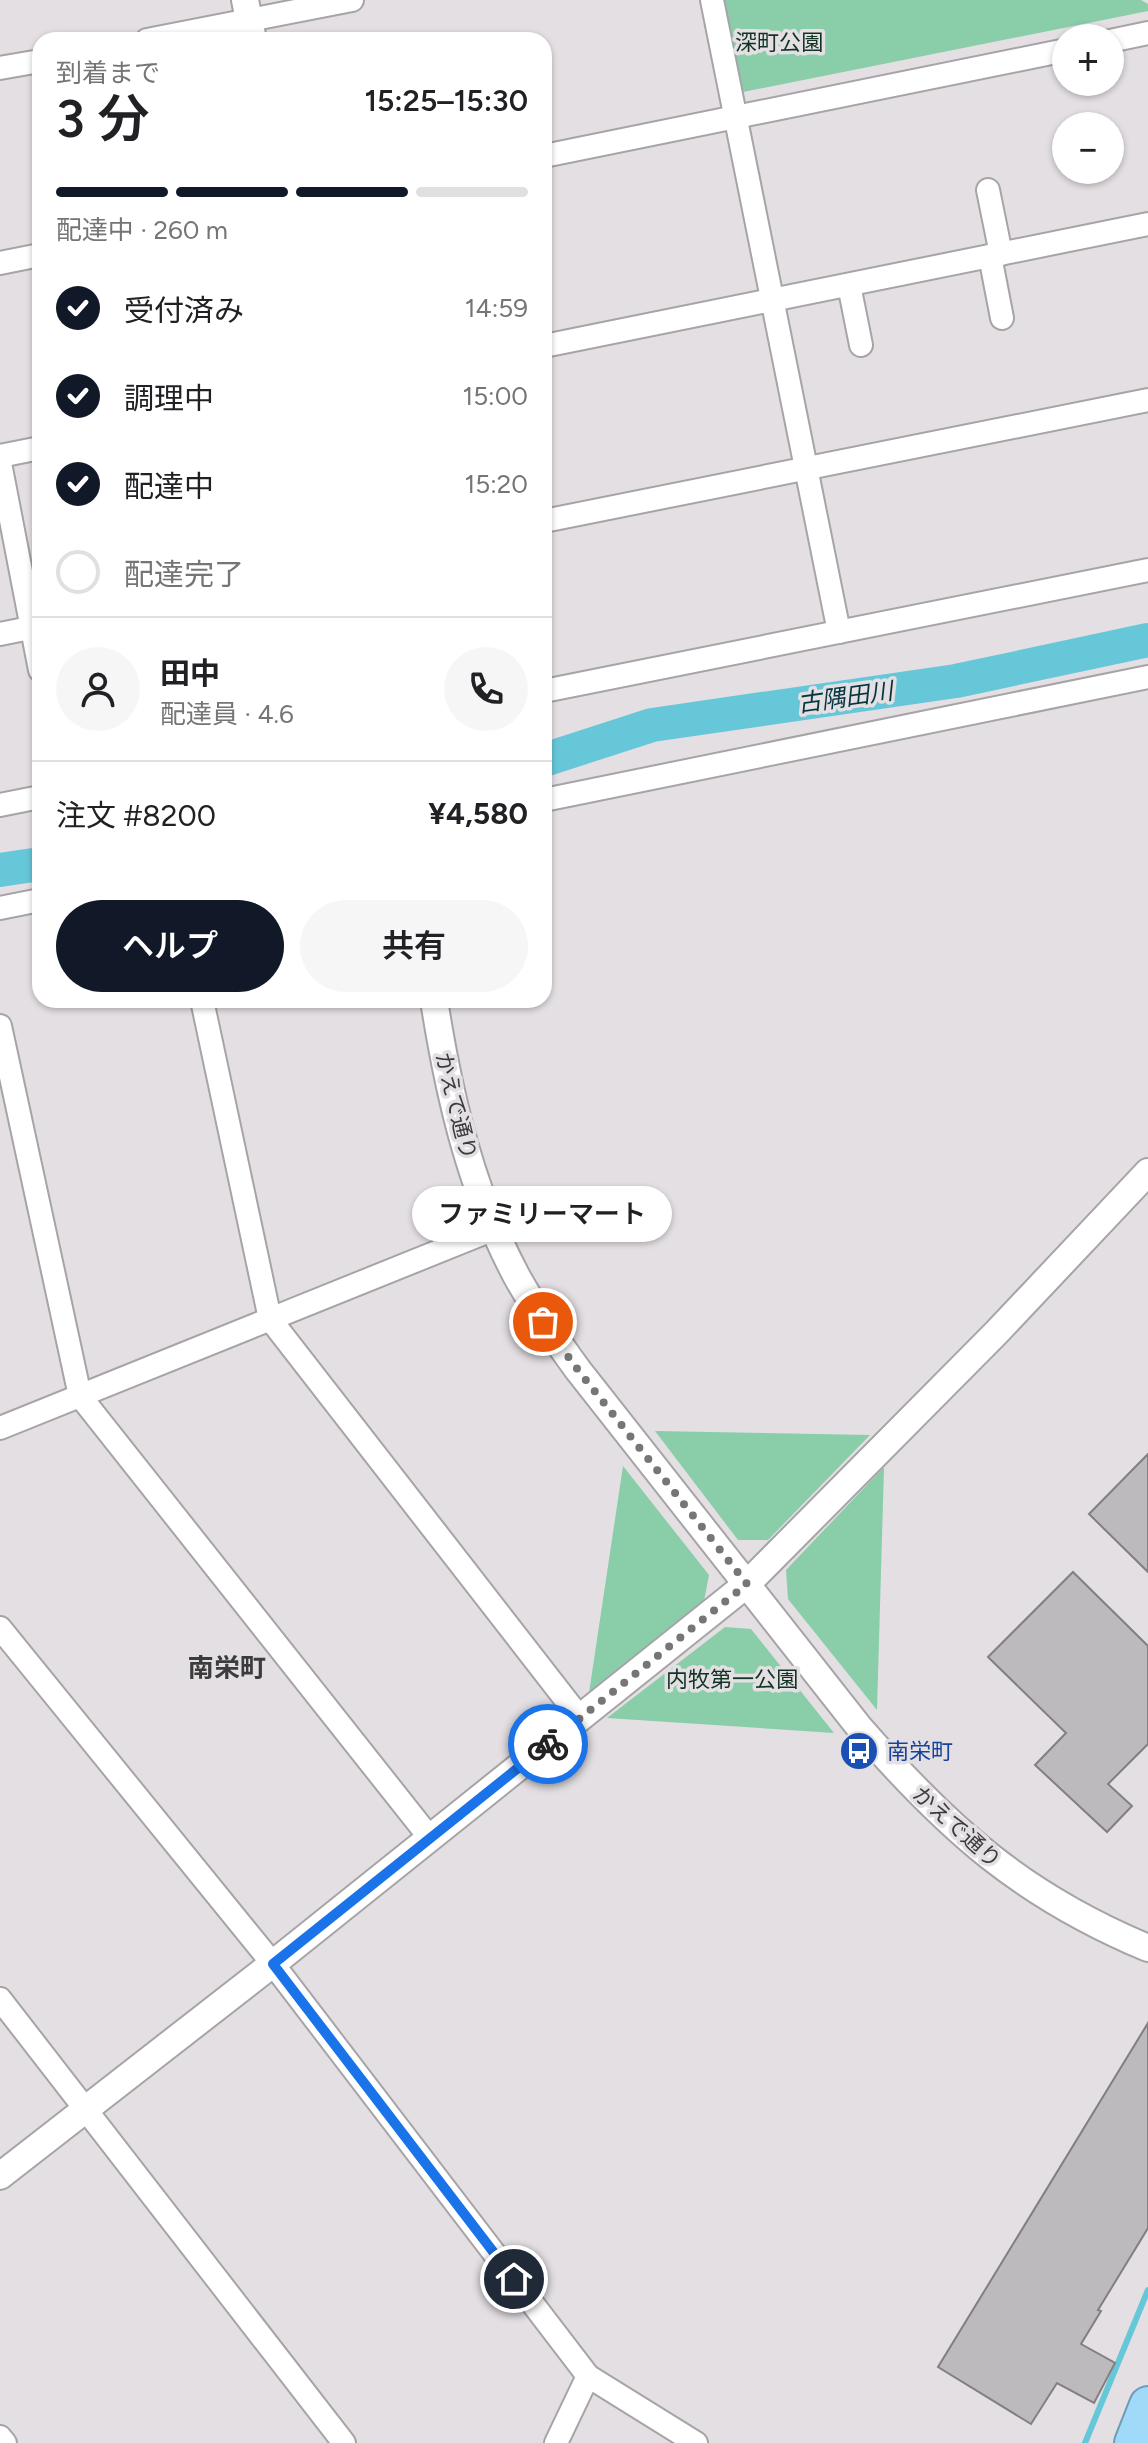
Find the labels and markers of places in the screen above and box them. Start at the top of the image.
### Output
callout: ファミリーマート [413,1186,673,1242]
pin [509,1288,577,1356]
bus stop icon: 南栄町 [838,1730,880,1772]
place label: 南栄町 [887,1738,953,1765]
pin [480,2245,548,2313]

